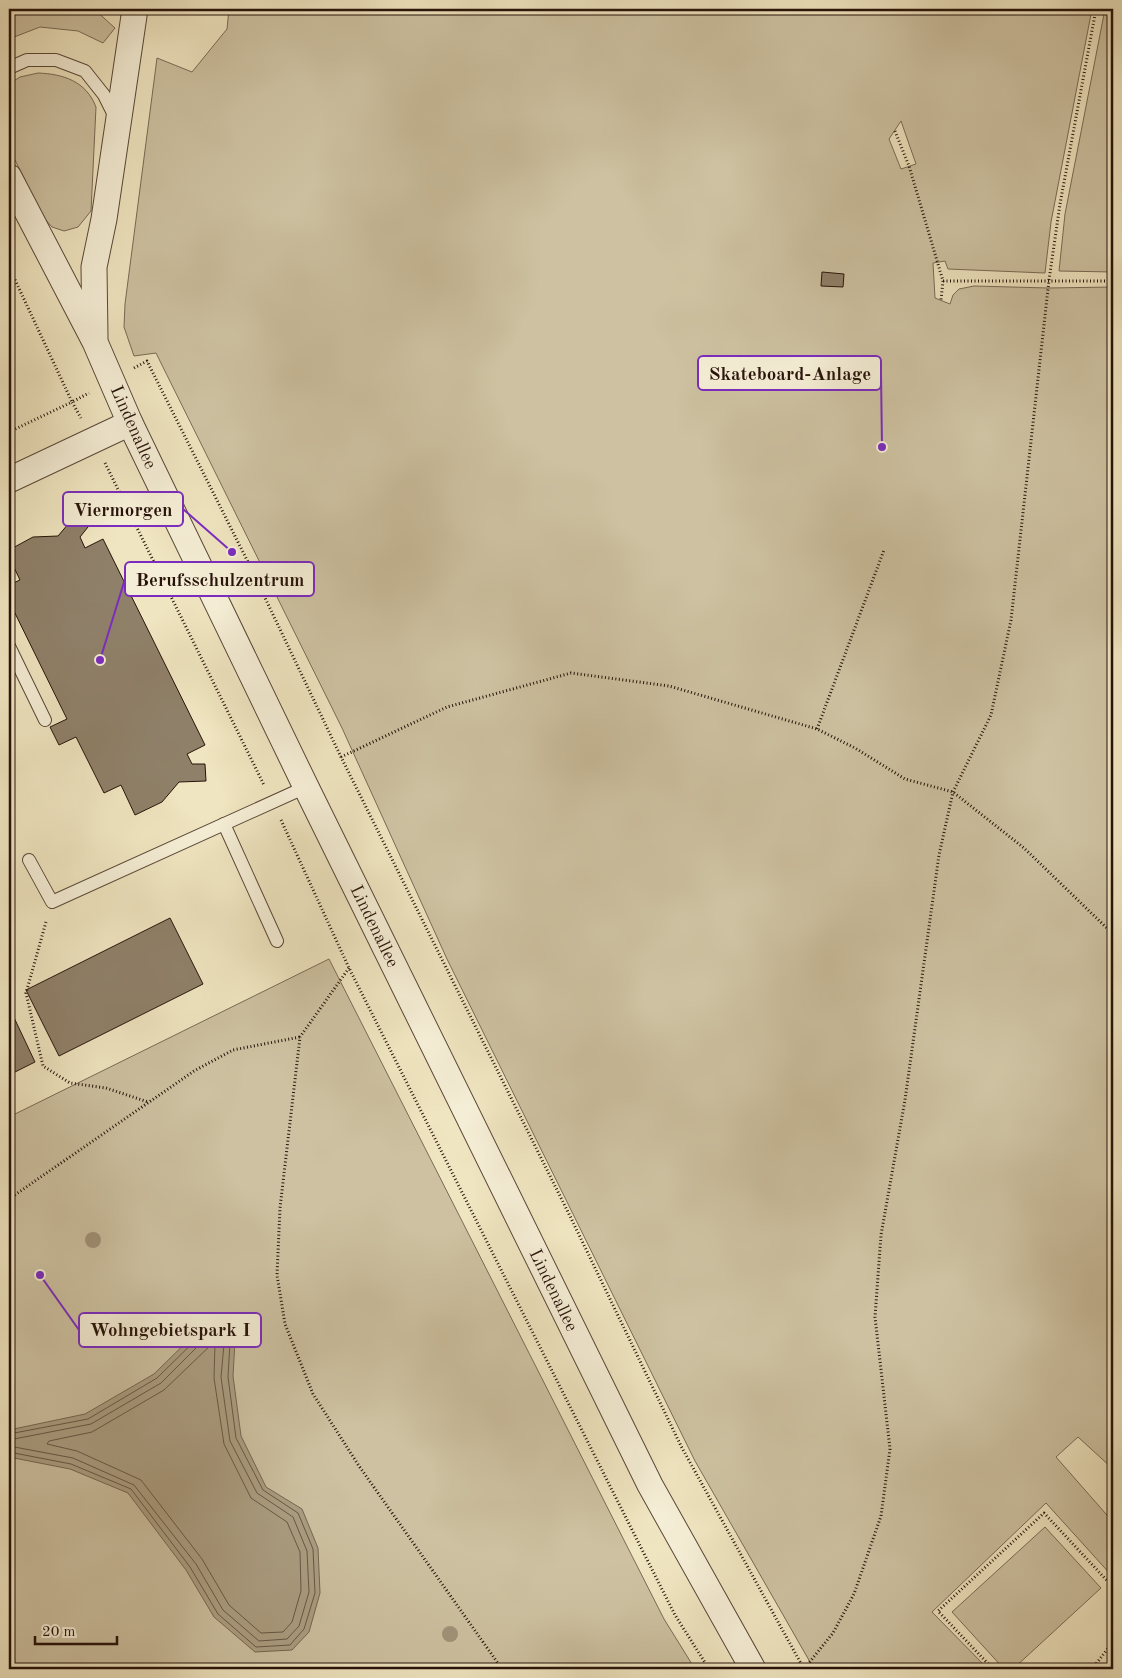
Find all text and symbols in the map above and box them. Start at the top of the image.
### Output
callout: Skateboard-Anlage [698,356,881,390]
text: Skateboard-Anlage [709,366,871,385]
street label: Lindenallee [107,383,159,472]
callout: Viermorgen [63,492,183,526]
text: Viermorgen [73,502,173,521]
callout: Berufsschulzentrum [125,562,314,596]
text: Berufsschulzentrum [135,572,305,591]
street label: Lindenallee [346,882,402,970]
street label: Lindenallee [525,1246,581,1334]
callout: Wohngebietspark I [79,1313,261,1347]
text: Wohngebietspark I [89,1322,251,1341]
scale bar [35,1613,118,1645]
text: 20 m [42,1625,76,1640]

